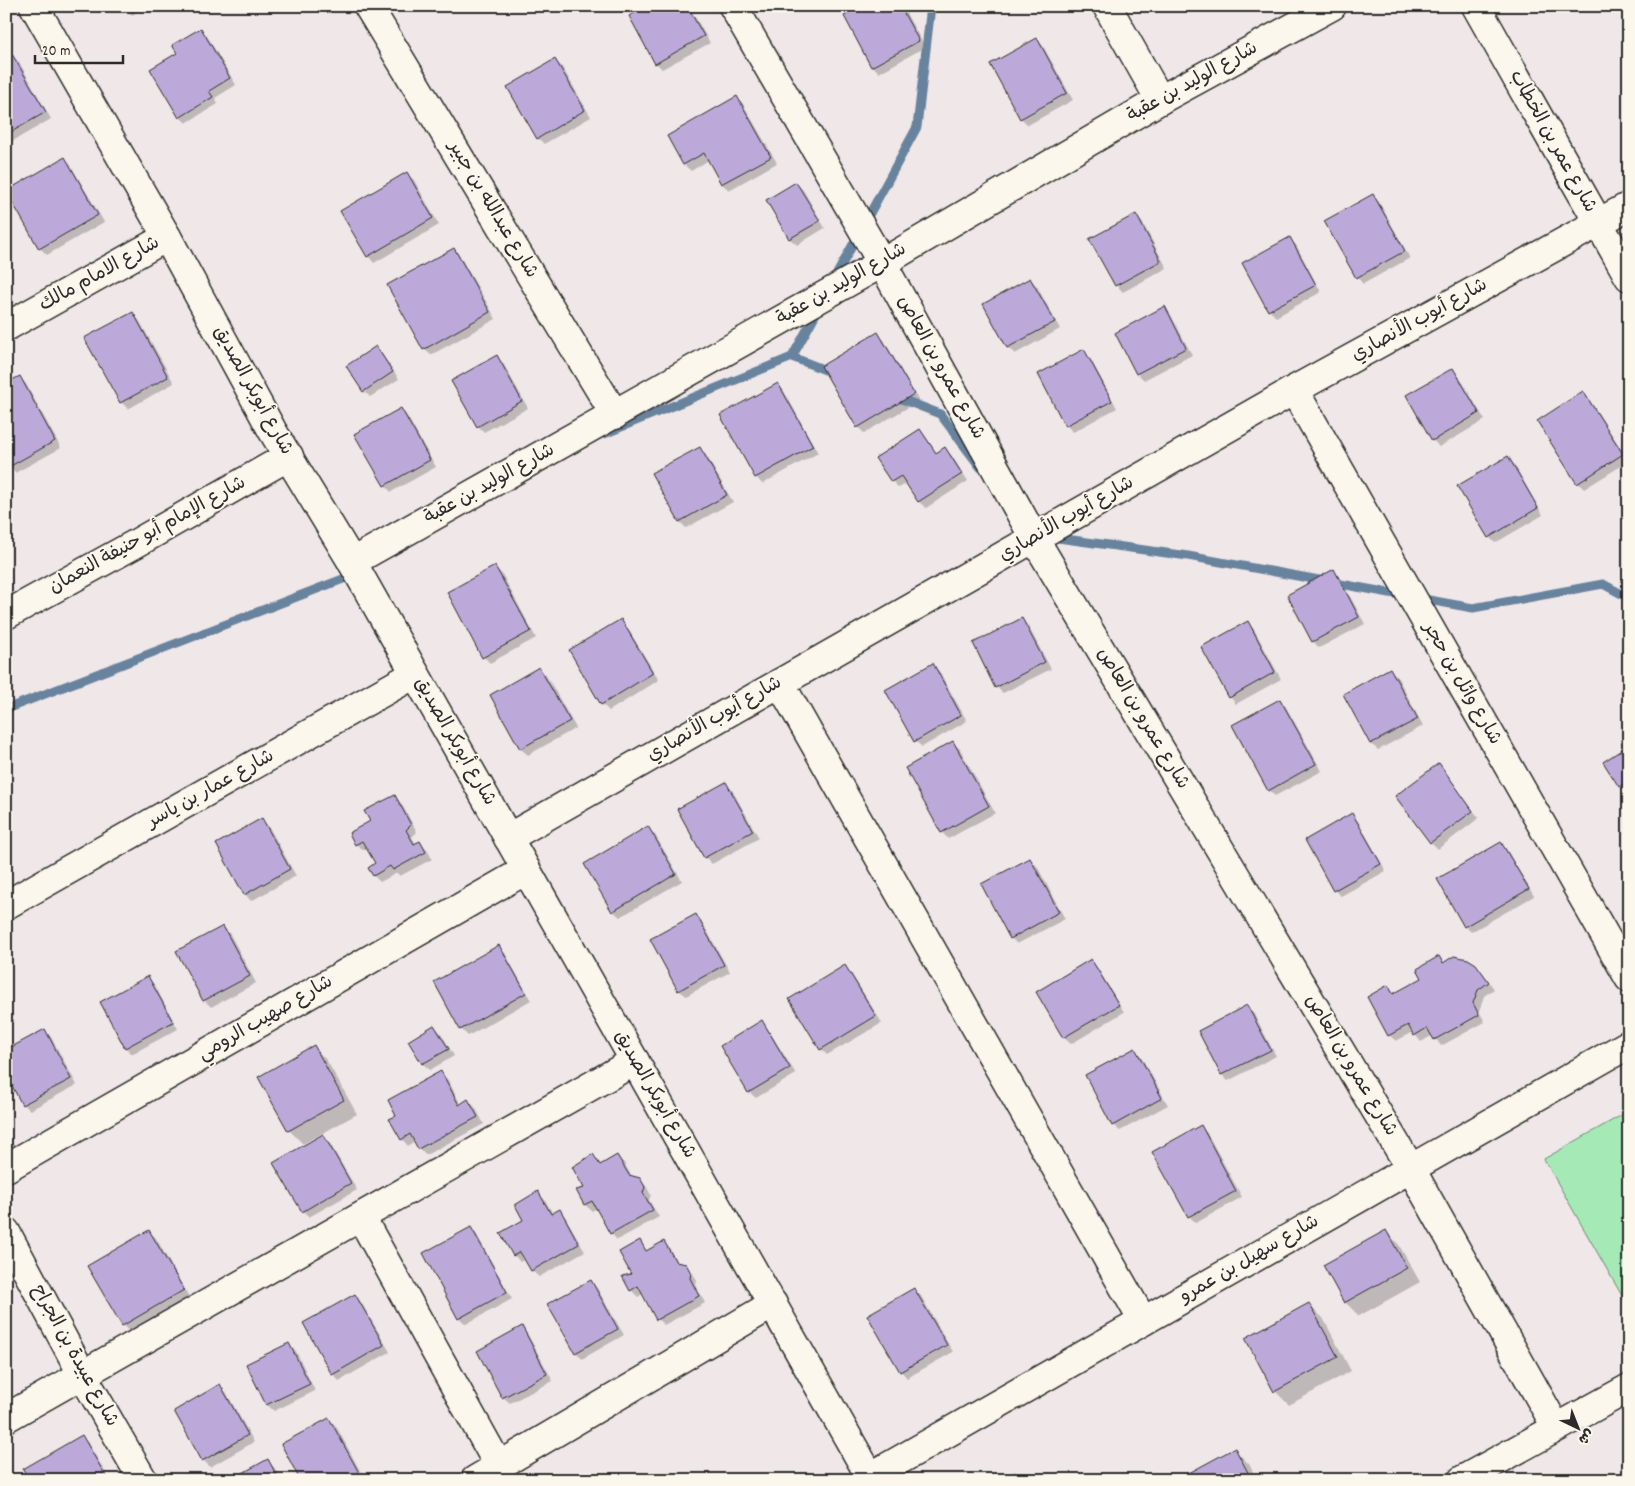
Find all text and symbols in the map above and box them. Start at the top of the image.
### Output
scale bar [35,32,122,64]
street label: شارع الوليد بن عقبة [1123,36,1263,130]
text: 20 m [42,41,70,63]
street label: شارع عمر بن الخطاب [1502,66,1602,218]
street label: شارع عبدالله بن جبير [439,134,544,284]
street label: شارع الامام مالك [35,231,165,319]
street label: شارع الوليد بن عقبة [772,237,912,333]
street label: شارع أيوب الأنصاري [1346,271,1493,370]
street label: شارع عمرو بن العاص [889,291,991,445]
street label: شارع أبوبكر الصديق [205,321,299,461]
street label: شارع الوليد بن عقبة [420,438,560,532]
street label: شارع أيوب الأنصاري [994,469,1139,570]
street label: شارع الإمام أبو حنيفة النعمان [45,470,251,602]
street label: شارع وائل بن حجر [1414,616,1507,751]
street label: شارع عمرو بن العاص [1089,643,1195,795]
street label: شارع أيوب الأنصاري [642,669,787,770]
street label: شارع أبوبكر الصديق [406,673,502,811]
street label: شارع عمار بن ياسر [141,744,280,837]
street label: شارع صهيب الرومي [194,969,338,1069]
street label: شارع عمرو بن العاص [1297,990,1403,1142]
street label: شارع أبوبكر الصديق [606,1026,702,1164]
street label: شارع سهيل بن عمرو [1174,1209,1325,1312]
street label: شارع عبيدة بن الجراح [24,1280,124,1432]
north arrow [1552,1404,1602,1454]
text: ش [1573,1423,1598,1449]

